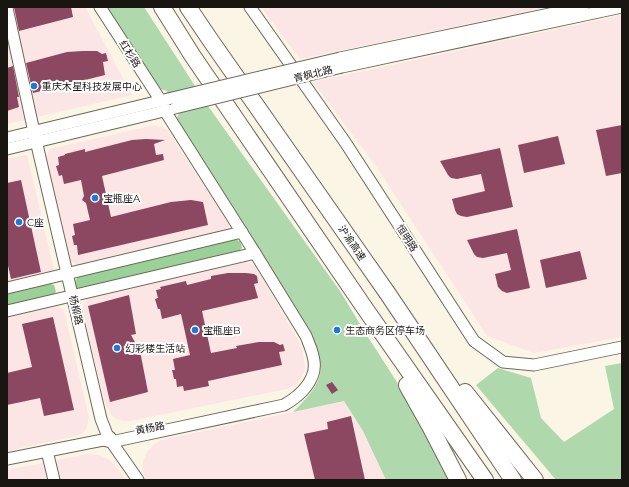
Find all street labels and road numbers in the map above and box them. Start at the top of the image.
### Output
street label: 红杉路 [116,38,144,70]
street label: 青枫北路 [292,63,334,85]
street label: 恒明路 [393,222,421,254]
street label: 沪渝高速 [335,223,369,263]
street label: 杨柳路 [66,294,86,326]
street label: 黄杨路 [134,419,166,437]

